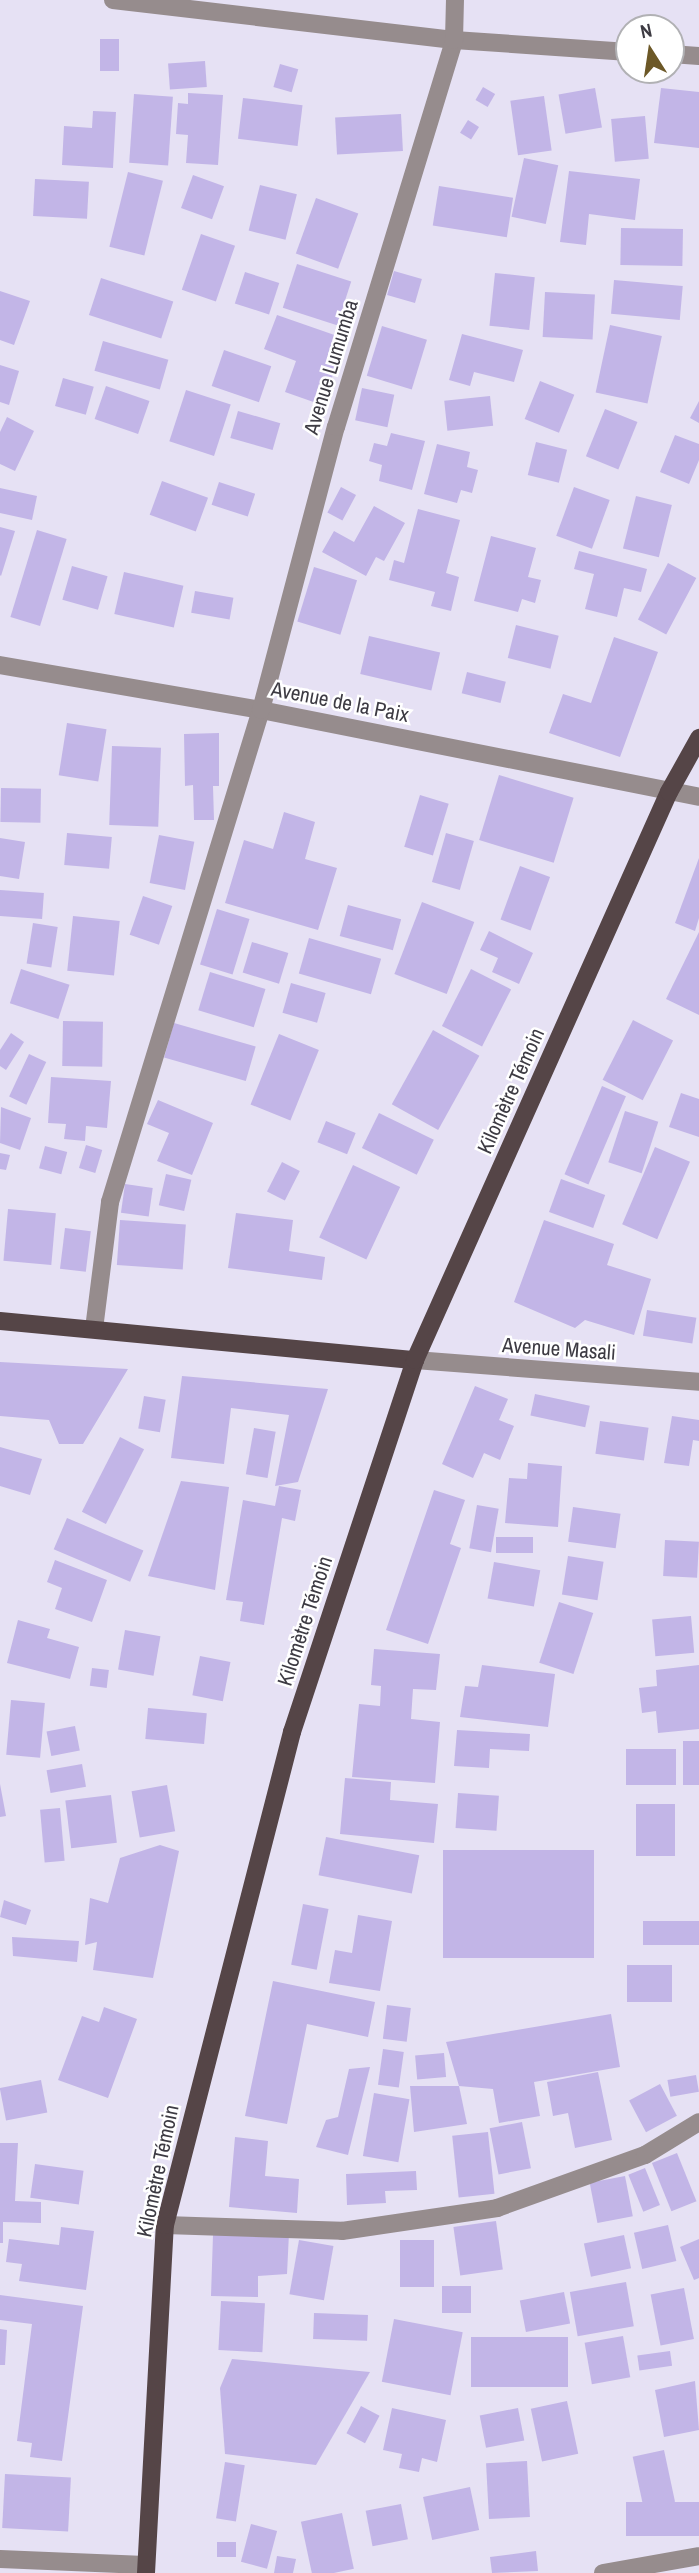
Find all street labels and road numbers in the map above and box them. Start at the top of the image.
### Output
street label: Avenue Lumumba [299,297,363,437]
street label: Avenue de la Paix [269,676,411,728]
street label: Kilomètre Témoin [472,1024,550,1158]
street label: Avenue Masali [501,1332,617,1366]
street label: Kilomètre Témoin [272,1553,338,1689]
street label: Kilomètre Témoin [132,2102,184,2240]

